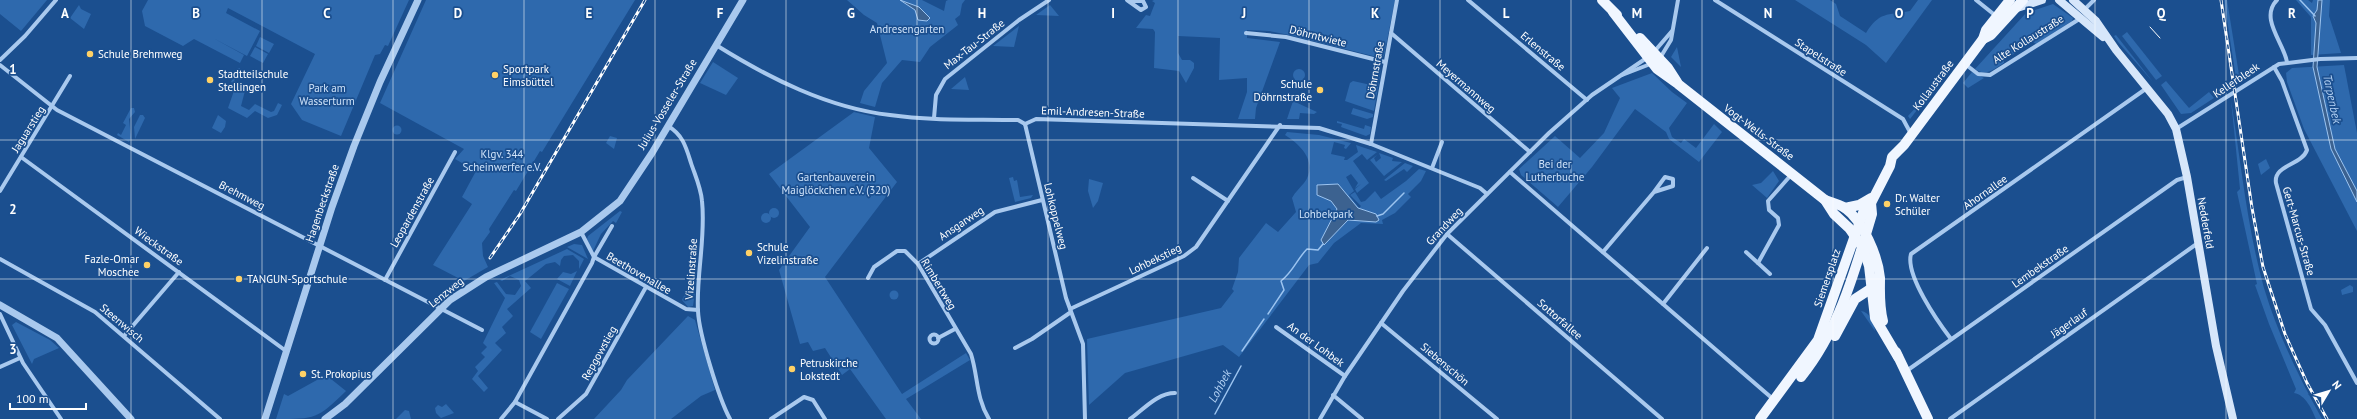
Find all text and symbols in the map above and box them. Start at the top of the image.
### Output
text: A [61,5,69,22]
text: B [192,5,200,22]
text: C [323,5,331,22]
text: D [454,5,462,22]
text: E [586,5,593,22]
text: F [717,5,724,22]
text: G [847,5,855,22]
text: H [978,5,986,22]
text: I [1111,5,1115,22]
text: J [1241,5,1246,22]
text: K [1371,5,1379,22]
text: L [1503,5,1510,22]
text: M [1632,5,1642,22]
text: N [1764,5,1772,22]
text: O [1895,5,1904,22]
text: P [2026,5,2034,22]
text: Q [2157,5,2167,22]
text: R [2288,5,2296,22]
street label: Alte Kollaustraße [1990,11,2067,66]
street label: Max-Tau-Straße [941,16,1008,72]
park label: Andresengarten [870,22,944,36]
street label: Döhrntwiete [1288,22,1348,50]
street label: Erlenstraße [1518,28,1569,74]
street label: Stapelstraße [1792,35,1850,79]
street label: Döhrnstraße [1363,40,1387,100]
place label: Schule Brehmweg [98,47,183,61]
marker: Schule Brehmweg [85,49,95,59]
street label: Julius-Vosseler-Straße [634,56,700,153]
street label: Meyermannweg [1433,56,1499,116]
street label: Kollaustraße [1909,57,1957,113]
street label: Kellerbleek [2210,59,2262,101]
text: 1 [9,61,17,78]
place label: Sportpark Eimsbüttel [503,62,554,89]
place label: Stadtteilschule Stellingen [218,67,289,94]
marker: Sportpark Eimsbüttel [490,70,500,80]
water label: Tarpenbek [2320,73,2345,125]
marker: Stadtteilschule Stellingen [205,75,215,85]
place label: Schule Döhrnstraße [1253,77,1312,104]
park label: Park am Wasserturm [299,81,355,108]
marker: Schule Döhrnstraße [1315,85,1325,95]
street label: Vogt-Wells-Straße [1720,100,1797,163]
street label: Jaguarstieg [8,103,48,156]
street label: Emil-Andresen-Straße [1041,103,1145,121]
park label: Klgv. 344 Scheinwerfer e.V. [462,147,542,174]
park label: Bei der Lutherbuche [1526,157,1585,184]
street label: Hagenbeckstraße [302,162,342,244]
park label: Gartenbauverein Maiglöckchen e.V. (320) [782,170,890,197]
street label: Ahornallee [1960,171,2010,212]
street label: Leopardenstraße [387,174,437,250]
street label: Brehmweg [217,177,268,213]
street label: Lohkoppelweg [1041,181,1071,251]
street label: Gert-Marcus-Straße [2280,185,2319,278]
place label: Dr. Walter Schüler [1895,191,1940,218]
street label: Nedderfeld [2195,196,2217,250]
marker: Dr. Walter Schüler [1882,199,1892,209]
text: 2 [9,201,17,218]
street label: Ansgarweg [936,203,986,243]
street label: Grandweg [1423,204,1465,248]
park label: Lohbekpark [1299,207,1354,221]
street label: Wieckstraße [132,223,187,269]
street label: Vizelinstraße [682,237,700,301]
place label: Schule Vizelinstraße [756,240,819,267]
street label: Lohbekstieg [1127,240,1184,278]
street label: Lembekstraße [2009,241,2071,291]
street label: Siemersplatz [1811,247,1843,309]
marker: Schule Vizelinstraße [744,248,754,258]
street label: Beethovenallee [604,249,674,297]
place label: Fazle-Omar Moschee [85,252,139,279]
street label: Rimbertweg [918,256,960,312]
marker: Fazle-Omar Moschee [142,260,152,270]
place label: TANGUN-Sportschule [247,272,348,286]
marker: TANGUN-Sportschule [234,274,244,284]
street label: Lenzweg [426,274,466,310]
street label: Sottorfallee [1535,296,1586,343]
street label: Steenwisch [97,301,147,345]
street label: Jägerlauf [2047,305,2091,341]
street label: An der Lohbek [1285,319,1348,370]
street label: Repgowstieg [578,323,620,383]
street label: Siebenschön [1418,340,1472,388]
text: 3 [9,341,17,358]
place label: Petruskirche Lokstedt [800,356,858,383]
marker: Petruskirche Lokstedt [787,364,797,374]
water label: Lohbek [1205,366,1235,405]
place label: St. Prokopius [311,367,371,381]
marker: St. Prokopius [298,369,308,379]
north arrow [2309,371,2349,411]
text: N [2329,378,2345,392]
scale bar [10,385,86,411]
text: 100 m [16,391,49,406]

